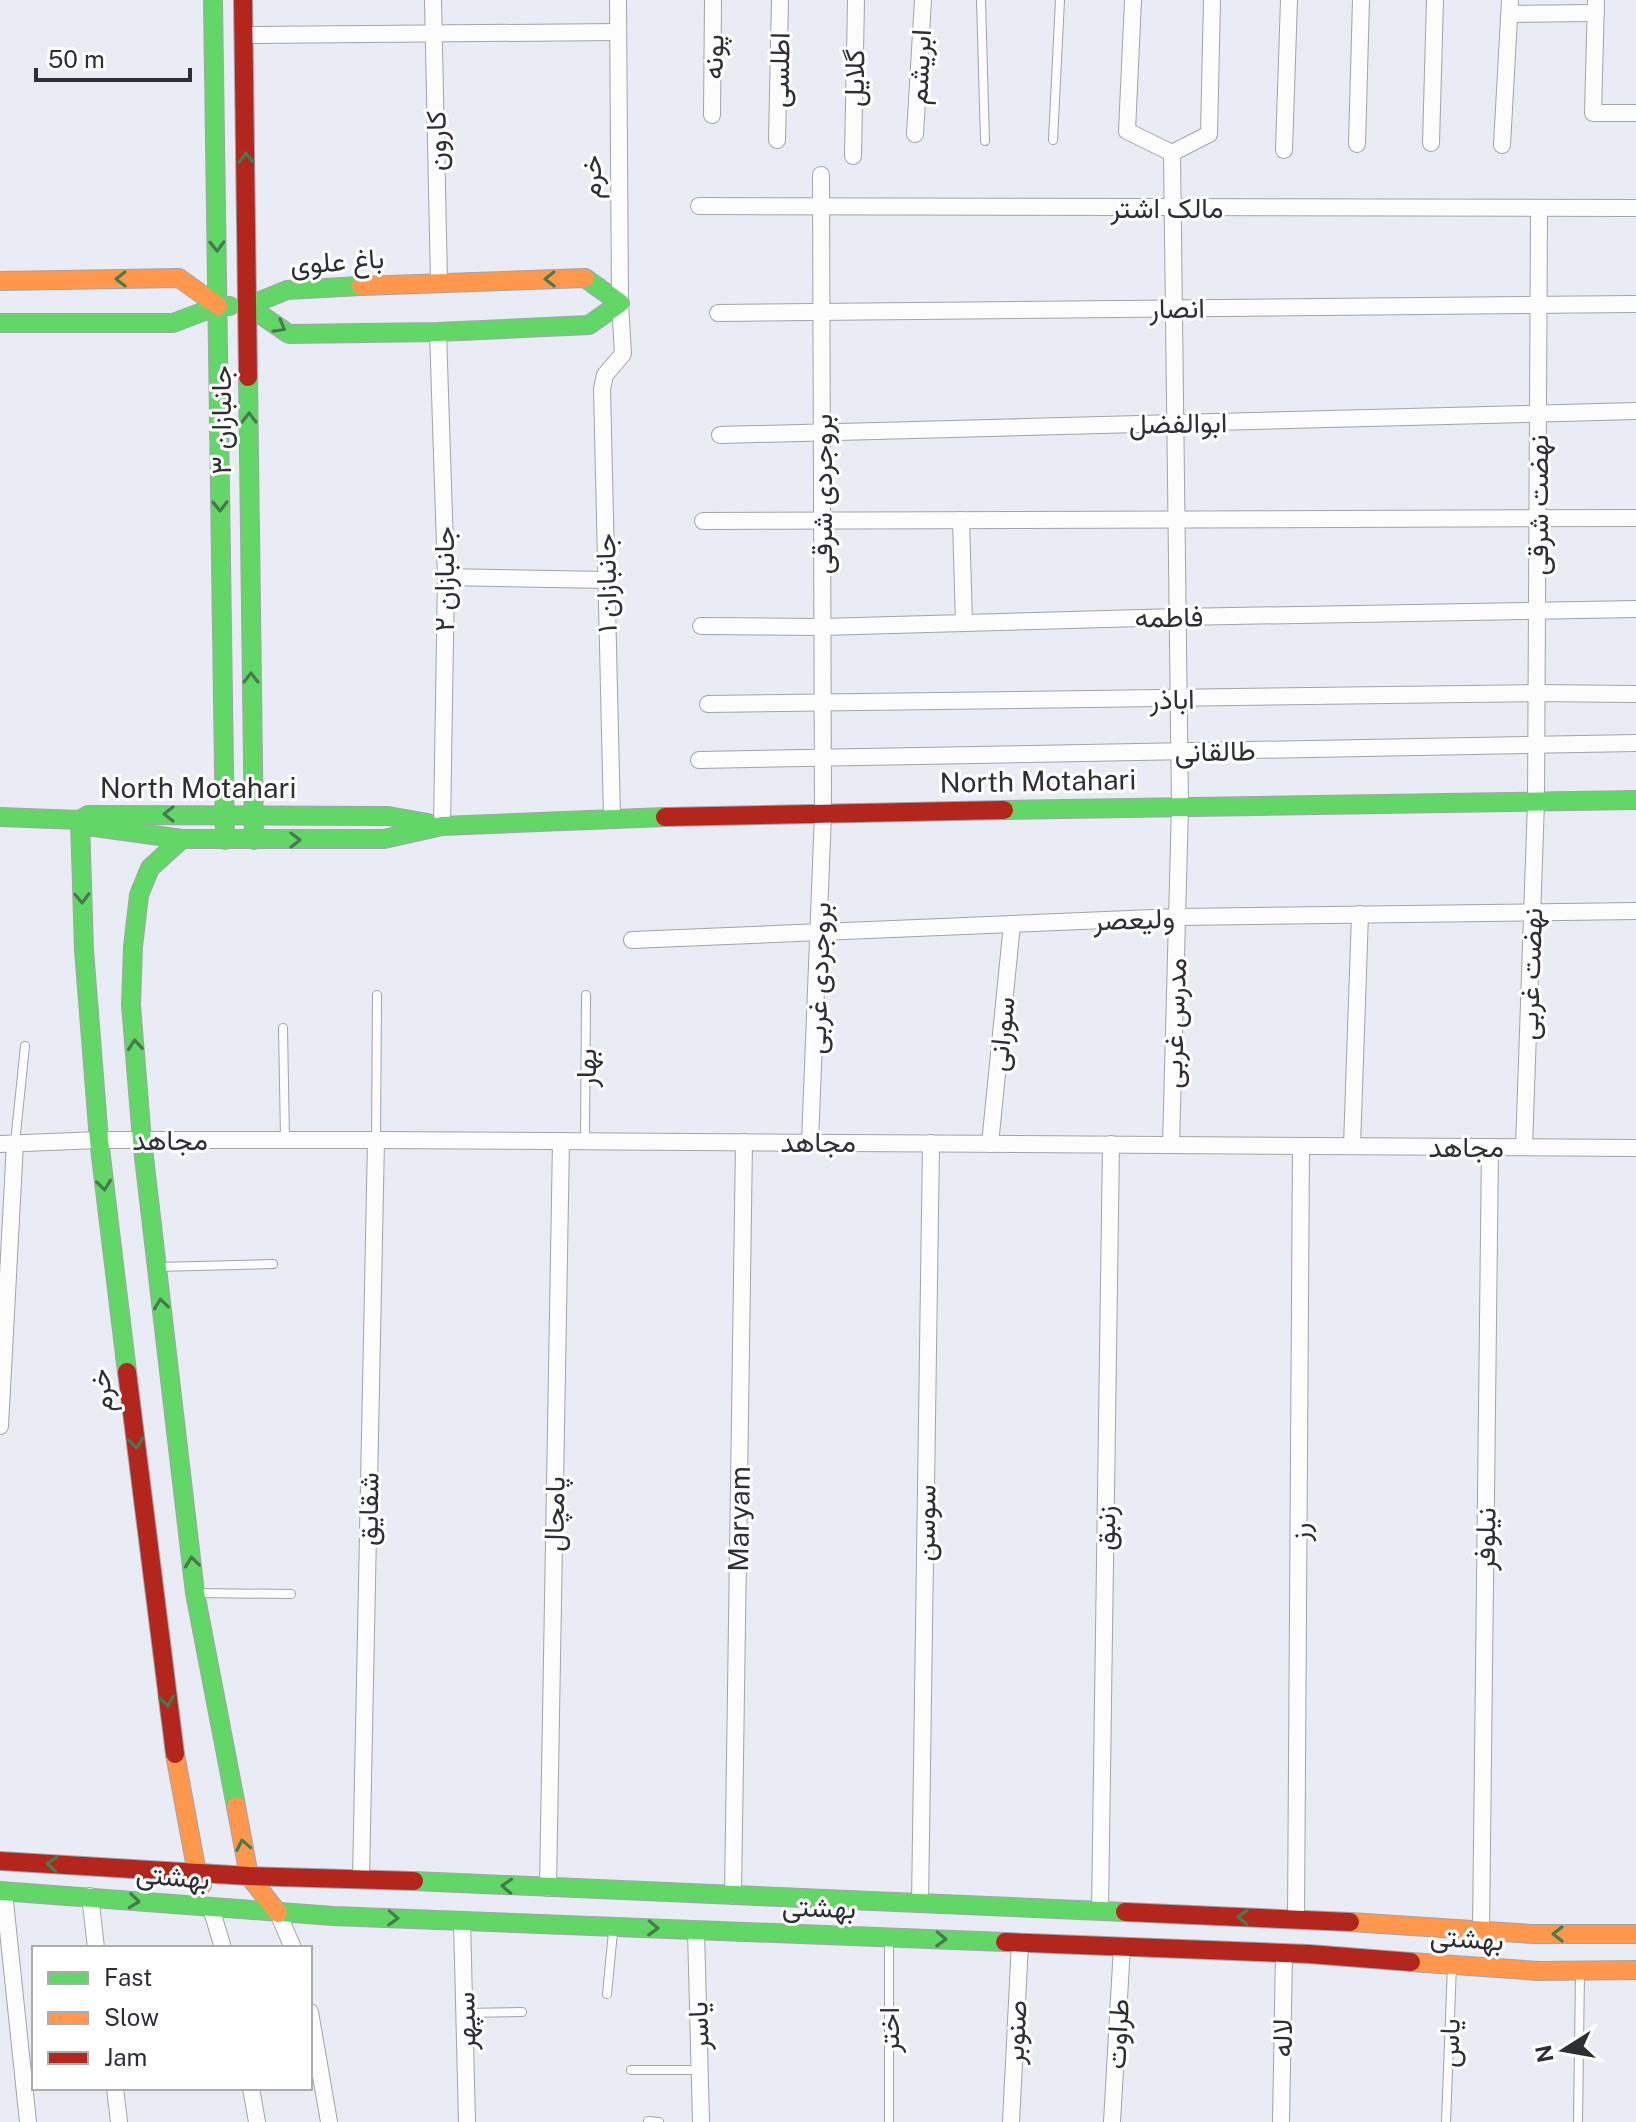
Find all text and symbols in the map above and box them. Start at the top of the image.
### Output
street label: ابریشم [900,28,940,106]
scale bar [36,32,190,82]
street label: اطلسی [761,32,797,108]
street label: پونه [696,34,732,80]
text: 50 m [48,45,105,73]
street label: گلایل [836,49,872,107]
street label: کارون [418,111,455,171]
one-way arrow [237,151,254,164]
street label: خرم [574,155,610,199]
street label: مالک اشتر [1110,191,1223,226]
one-way arrow [208,240,225,253]
street label: باغ علوی [289,241,385,283]
one-way arrow [114,270,127,287]
one-way arrow [543,271,556,288]
street label: انصار [1148,291,1205,326]
one-way arrow [272,317,286,332]
street label: جانبازان ۳ [204,365,239,475]
street label: ابوالفضل [1128,405,1228,442]
one-way arrow [240,411,258,424]
street label: بروجردی شرقی [805,414,840,574]
street label: نهضت شرقی [1521,435,1556,575]
one-way arrow [212,500,229,513]
street label: جانبازان ۲ [427,526,462,632]
street label: جانبازان ۱ [588,533,625,633]
street label: فاطمه [1134,599,1204,634]
one-way arrow [242,671,260,684]
street label: اباذر [1148,682,1195,717]
street label: طالقانی [1174,733,1256,769]
street label: North Motahari [939,762,1137,799]
street label: North Motahari [100,771,296,804]
one-way arrow [162,805,175,823]
one-way arrow [289,831,302,849]
one-way arrow [74,892,91,905]
street label: بروجردی غربی [798,901,839,1055]
street label: ولیعصر [1092,901,1175,938]
street label: نهضت غربی [1511,907,1550,1041]
street label: مدرس غربی [1155,957,1194,1089]
street label: سورانی [980,995,1023,1073]
one-way arrow [127,1038,144,1051]
street label: بهار [569,1048,604,1089]
street label: مجاهد [132,1123,208,1157]
street label: مجاهد [780,1125,856,1159]
street label: مجاهد [1428,1130,1504,1164]
one-way arrow [96,1179,113,1192]
one-way arrow [153,1297,170,1310]
street label: خرم [81,1367,123,1415]
one-way arrow [127,1437,144,1450]
street label: Maryam [721,1466,756,1572]
street label: شقایق [350,1472,386,1546]
street label: پامچال [536,1476,574,1552]
street label: سوسن [907,1484,944,1562]
street label: زنبق [1088,1505,1123,1551]
street label: نیلوفر [1467,1507,1504,1572]
street label: رز [1282,1523,1317,1542]
one-way arrow [183,1555,200,1568]
one-way arrow [158,1695,175,1708]
one-way arrow [235,1839,252,1853]
one-way arrow [45,1856,58,1873]
street label: بهشتی [135,1856,211,1897]
one-way arrow [500,1878,513,1895]
street label: بهشتی [781,1889,857,1926]
one-way arrow [128,1892,141,1909]
one-way arrow [1236,1908,1249,1925]
one-way arrow [387,1909,400,1927]
street label: بهشتی [1429,1918,1505,1959]
one-way arrow [647,1920,660,1937]
one-way arrow [1551,1925,1564,1943]
one-way arrow [935,1931,948,1948]
legend [32,1946,312,2090]
text: Fast [104,1963,152,1991]
street label: سپهر [447,1991,485,2052]
street label: طراوت [1098,1998,1137,2070]
street label: صنوبر [996,1999,1035,2066]
street label: یاسر [680,2001,717,2052]
text: Slow [104,2003,159,2031]
street label: اختر [872,2007,907,2054]
north arrow [1524,2010,1604,2090]
street label: لاله [1265,2018,1298,2058]
street label: یاس [1431,2018,1467,2068]
text: Jam [104,2043,147,2071]
text: N [1530,2043,1559,2065]

